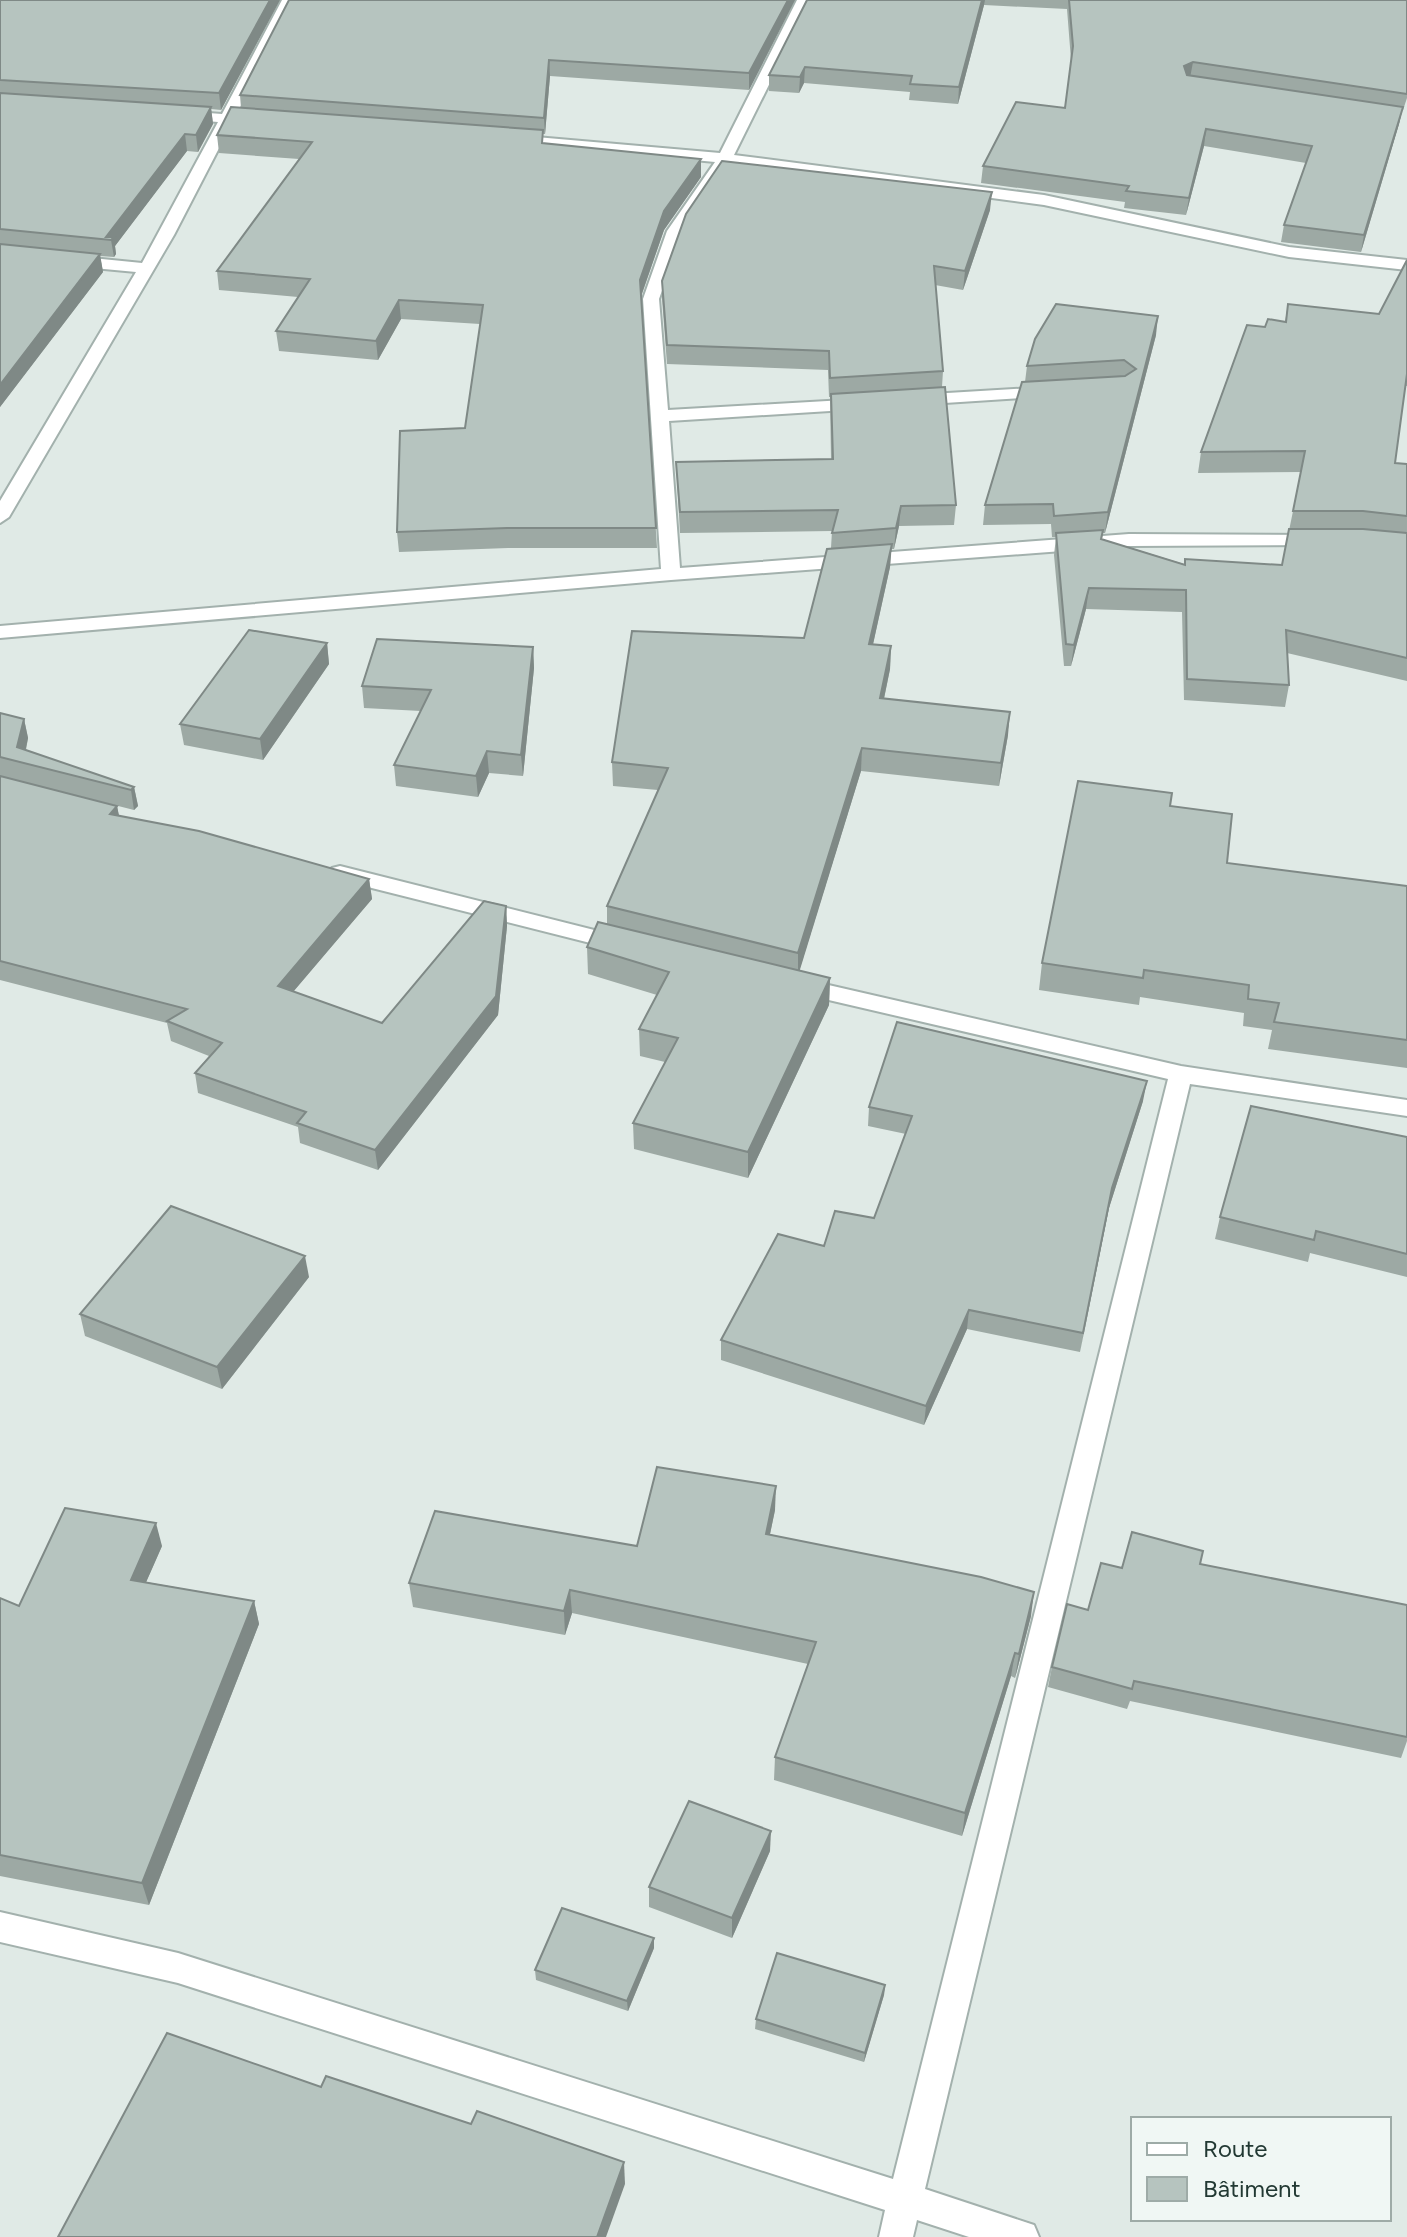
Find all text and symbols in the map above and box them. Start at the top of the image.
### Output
legend [1131,2117,1391,2221]
text: Route [1203,2134,1267,2163]
text: Bâtiment [1203,2174,1301,2203]

